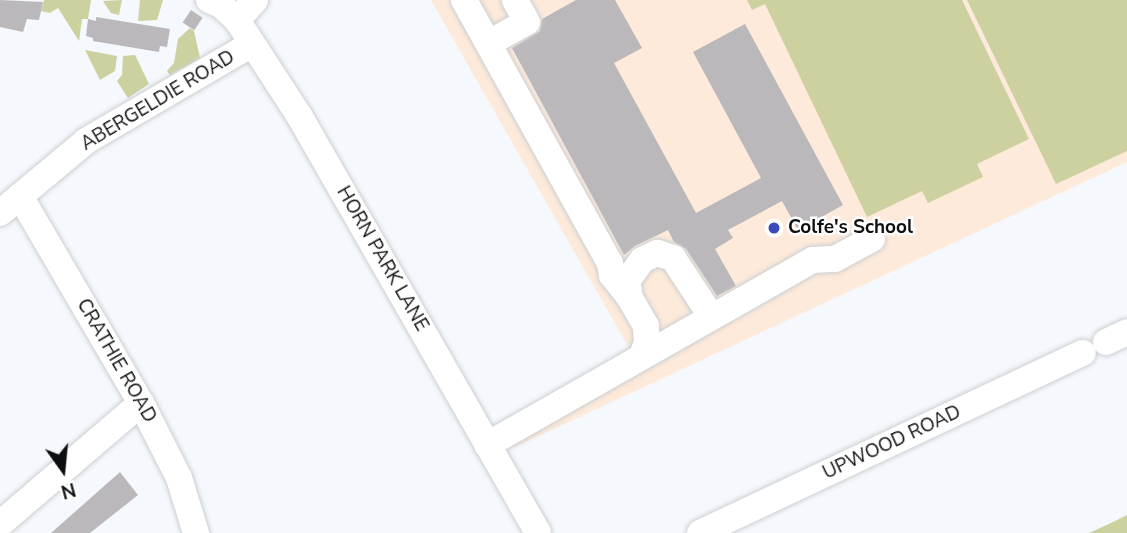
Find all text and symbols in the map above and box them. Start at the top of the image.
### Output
street label: ABERGELDIE ROAD [77,46,239,156]
street label: HORN PARK LANE [331,182,433,336]
place label: Colfe's School [788,217,913,239]
marker: Colfe's School [766,220,782,236]
street label: CRATHIE ROAD [71,295,161,427]
street label: UPWOOD ROAD [819,401,965,485]
north arrow [28,435,98,505]
text: N [58,476,79,505]

